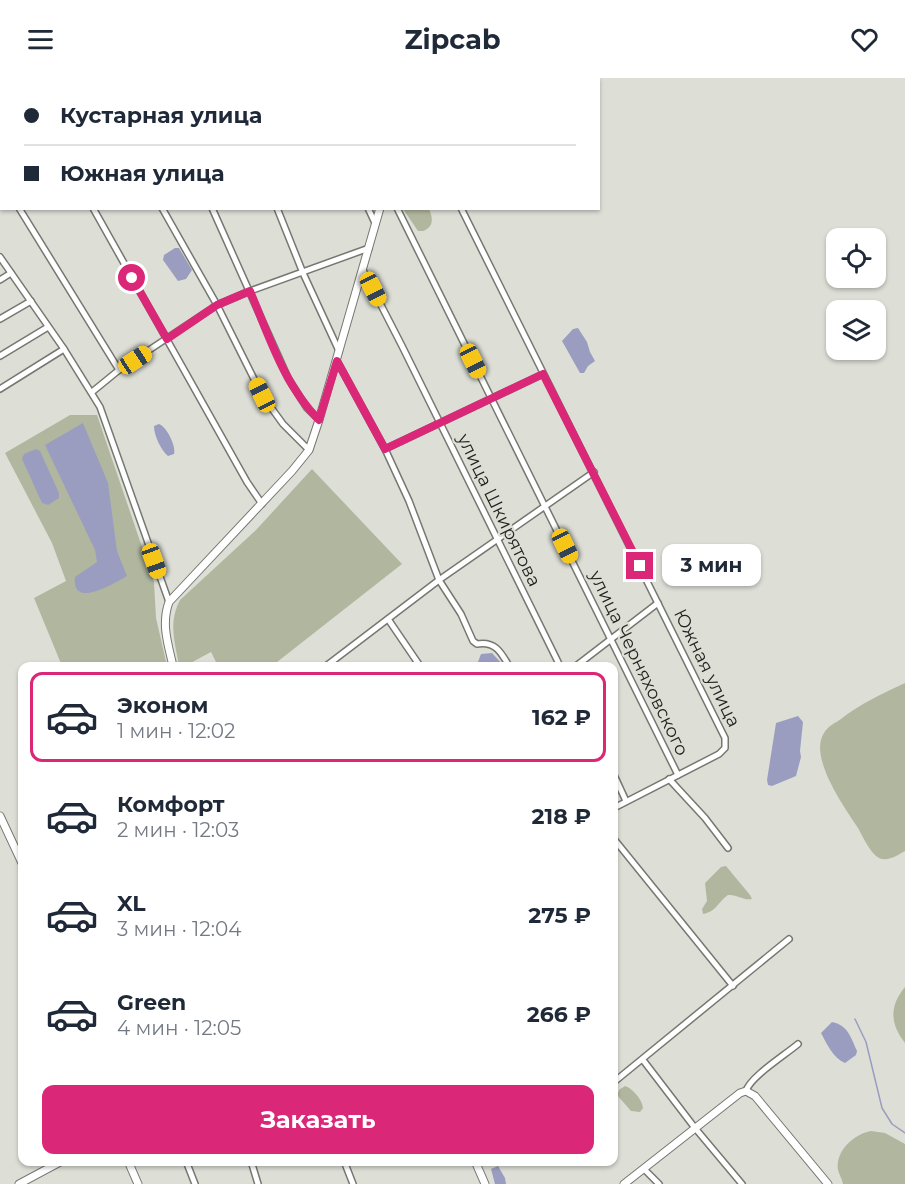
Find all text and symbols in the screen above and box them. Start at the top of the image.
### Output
icon: menu [24,23,57,56]
text: Zipcab [404,23,501,56]
icon: heart [848,23,881,56]
text: Кустарная улица [60,102,262,129]
text: Южная улица [60,160,225,187]
map controls [826,228,886,360]
button: locate [826,228,886,288]
route start [118,264,145,291]
car [357,269,389,309]
button: layers [826,300,886,360]
car [457,341,489,381]
car [115,343,155,377]
car [246,375,278,415]
street label: улица Шкирятова [452,429,546,590]
car [549,526,581,566]
car [139,541,169,581]
callout: 3 мин [661,545,760,587]
route end [626,552,653,579]
text: 3 мин [681,553,742,577]
street label: улица Черняховского [584,566,693,759]
street label: Южная улица [669,605,745,731]
icon: car [45,690,99,744]
text: Эконом [117,692,208,719]
text: 162 ₽ [532,704,591,731]
text: 1 мин · 12:02 [117,719,235,743]
icon: car [45,789,99,843]
text: Комфорт [117,791,225,818]
text: 218 ₽ [532,803,591,830]
text: 2 мин · 12:03 [117,818,239,842]
icon: car [45,888,99,942]
text: XL [117,890,146,917]
text: 275 ₽ [528,902,591,929]
text: 3 мин · 12:04 [117,917,241,941]
icon: car [45,987,99,1041]
text: Green [117,989,186,1016]
text: 266 ₽ [527,1001,591,1028]
text: 4 мин · 12:05 [117,1016,241,1040]
button: Заказать [42,1085,594,1154]

